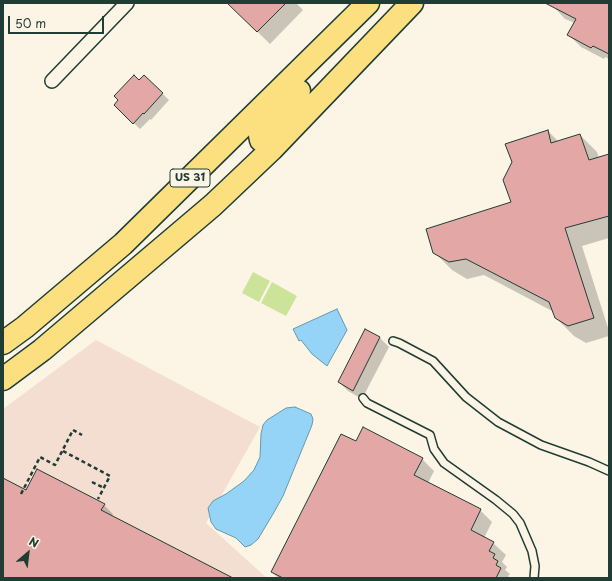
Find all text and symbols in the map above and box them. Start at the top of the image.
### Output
scale bar [10,8,106,34]
text: 50 m [15,14,46,32]
road number: US 31 [170,169,210,187]
text: N [26,532,42,552]
north arrow [8,533,48,573]

